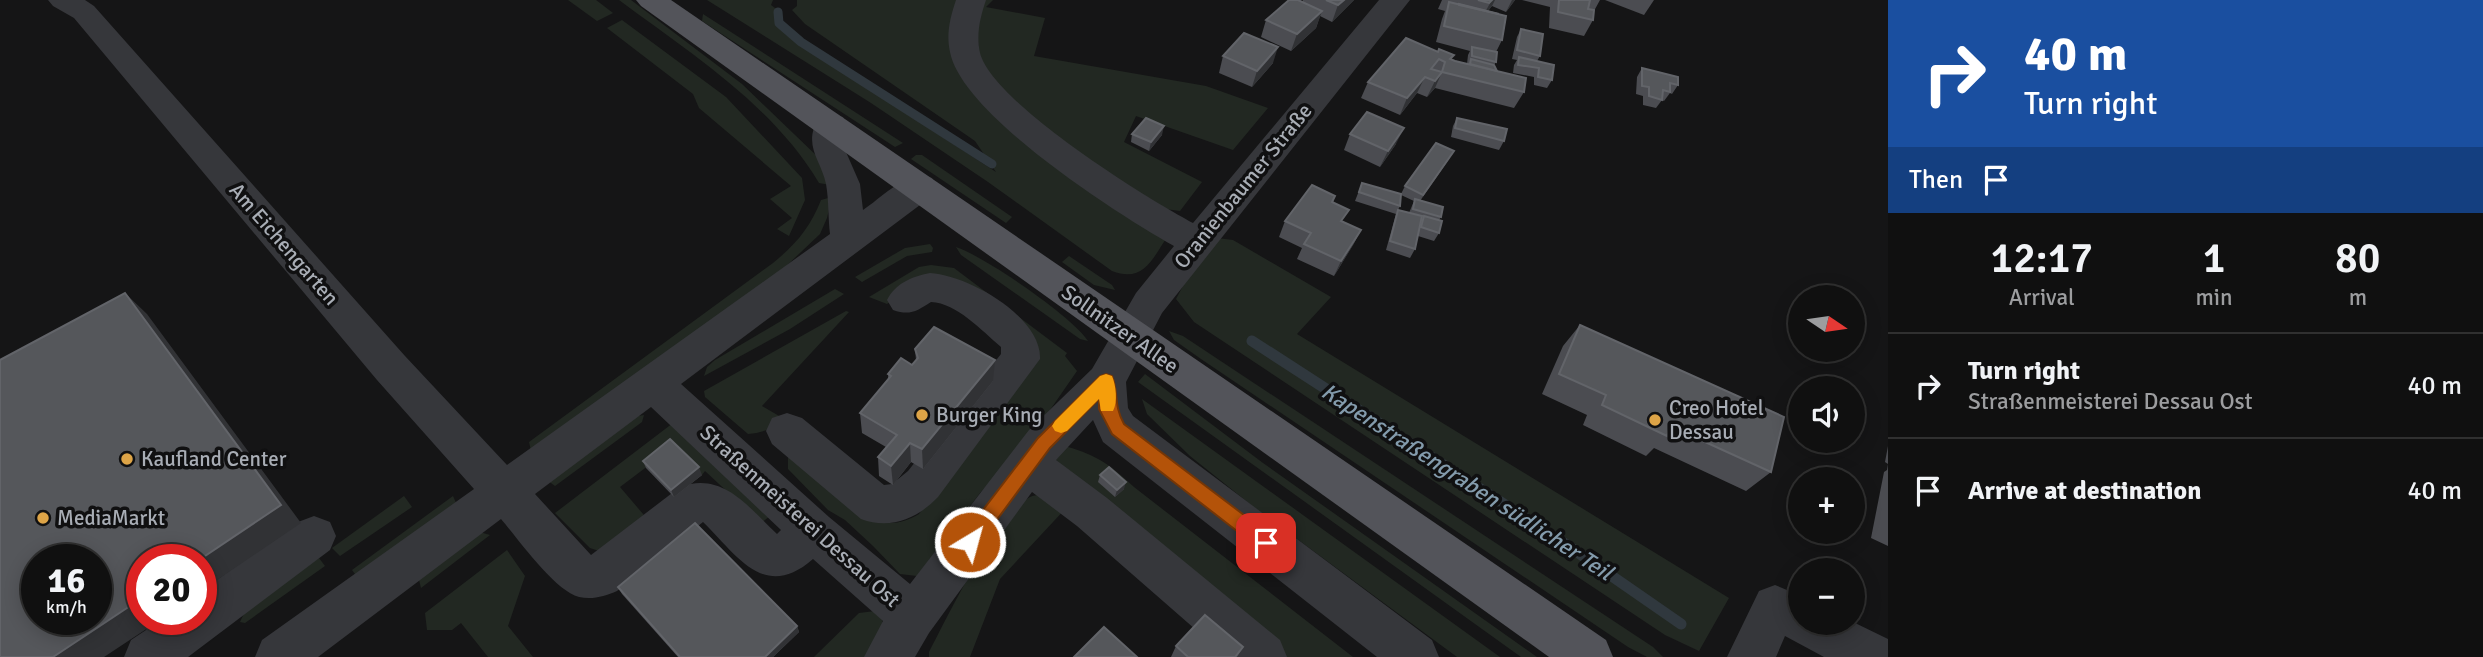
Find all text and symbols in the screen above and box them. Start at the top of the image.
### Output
text: 40 m [2024,24,2127,84]
icon: right [1909,28,2000,119]
text: Turn right [2024,84,2157,123]
street label: Oranienbaumer Straße [1168,98,1318,274]
icon: arrive [1977,161,2015,199]
text: Then [1909,164,1963,196]
street label: Am Eichengarten [224,177,344,311]
text: 12:17 [1990,233,2093,284]
text: 1 [2203,233,2225,284]
text: 80 [2335,233,2380,284]
street label: Sollnitzer Allee [1056,279,1184,379]
text: Arrival [2009,283,2075,312]
text: min [2196,283,2233,312]
text: m [2349,283,2367,312]
north arrow [1788,285,1866,362]
map controls [1788,285,1865,635]
text: Turn right [1968,355,2080,387]
icon: right [1909,367,1947,405]
text: 40 m [2407,370,2462,402]
button: sound [1788,376,1865,453]
water label: Kapenstraßengraben südlicher Teil [1316,377,1620,588]
text: Straßenmeisterei Dessau Ost [1968,387,2253,416]
place label: Creo Hotel Dessau [1669,395,1764,445]
place label: Burger King [936,402,1042,428]
marker: Burger King [914,407,930,423]
marker: Creo Hotel Dessau [1647,412,1663,428]
street label: Straßenmeisterei Dessau Ost [695,419,905,613]
place label: Kaufland Center [141,446,287,472]
marker: Kaufland Center [119,451,135,467]
button: + [1788,467,1865,544]
icon: arrive [1909,472,1947,510]
text: Arrive at destination [1968,475,2201,507]
text: 40 m [2407,475,2462,507]
place label: MediaMarkt [57,505,165,531]
position arrow [933,505,1007,579]
marker: MediaMarkt [35,510,51,526]
pin [1236,513,1296,573]
icon: arrive [1247,524,1285,562]
speed limit sign: 20 [126,544,217,635]
button: − [1788,558,1865,635]
text: 16 [48,559,85,602]
text: km/h [46,596,87,618]

